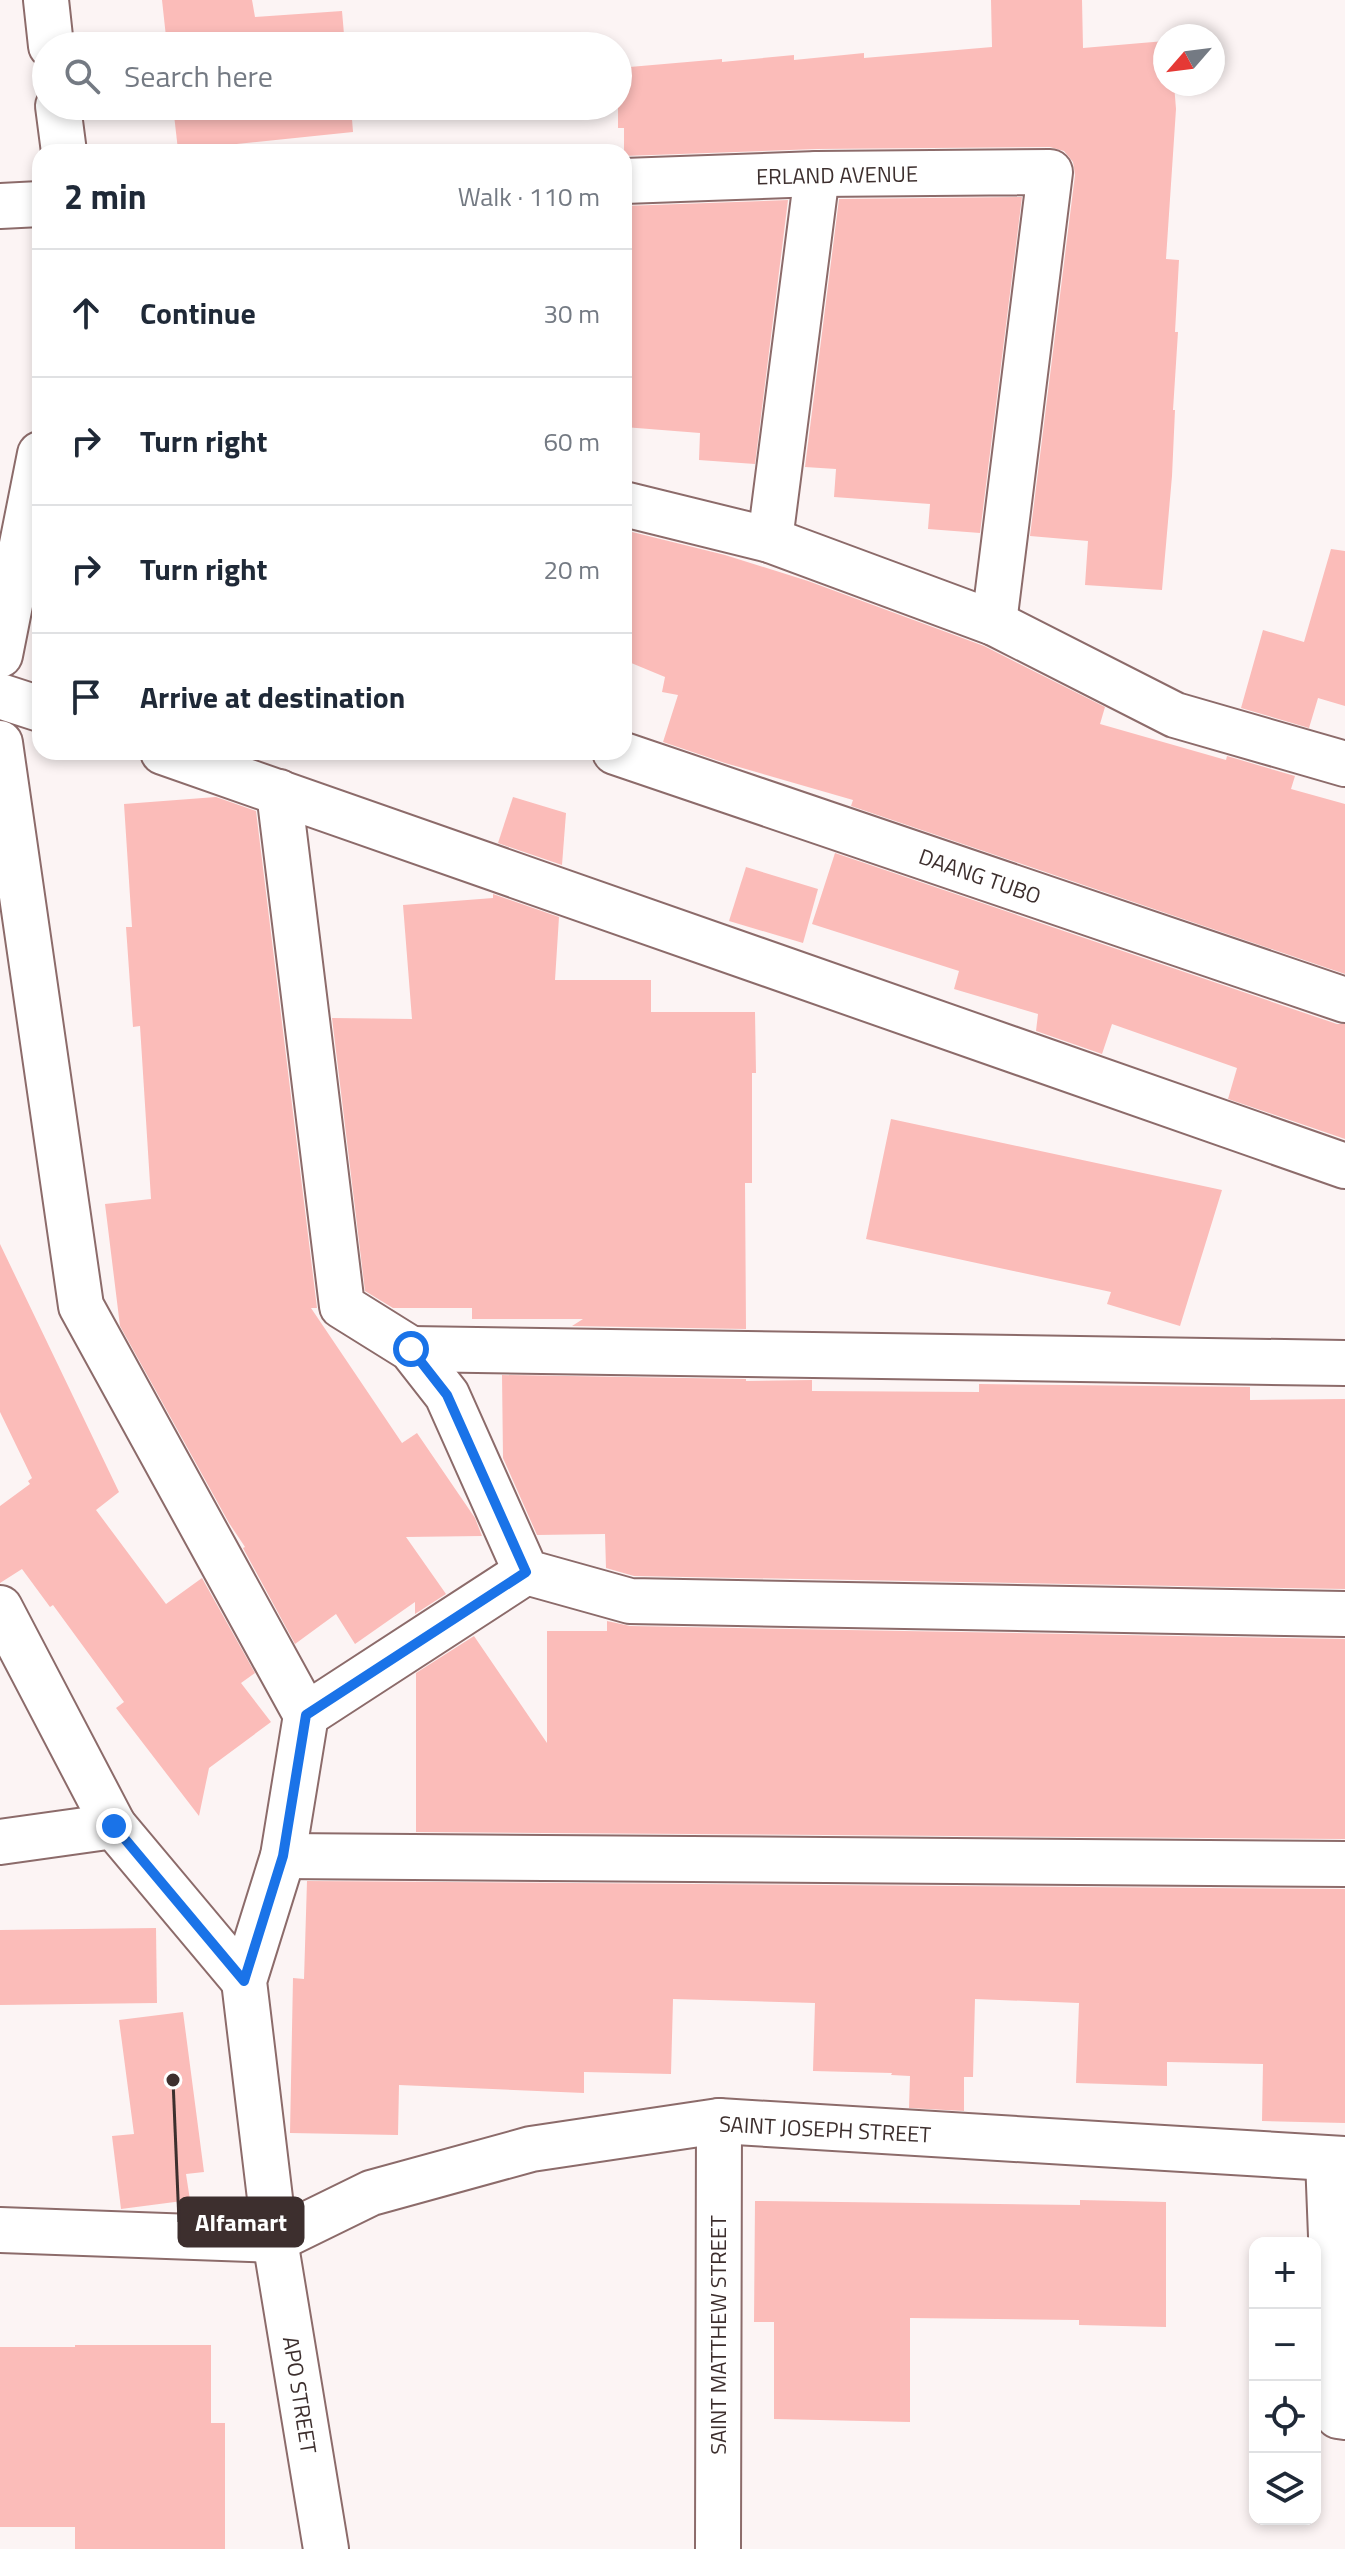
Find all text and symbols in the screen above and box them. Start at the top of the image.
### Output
north arrow [1153,24,1225,96]
search box [32,32,632,120]
text: Search here [124,53,273,99]
icon: search [60,54,104,98]
street label: ERLAND AVENUE [756,157,918,193]
text: 2 min [64,170,147,222]
text: Walk · 110 m [458,177,600,216]
text: Continue [140,290,256,336]
icon: ahead [64,291,108,335]
text: 30 m [543,294,600,333]
text: Turn right [140,418,268,464]
icon: right [64,419,108,463]
text: 60 m [543,422,600,461]
text: Turn right [140,546,268,592]
icon: right [64,547,108,591]
text: 20 m [543,550,600,589]
text: Arrive at destination [140,674,405,720]
icon: arrive [64,675,108,719]
street label: DAANG TUBO [914,839,1046,913]
route start [393,1331,429,1367]
route end [96,1808,132,1844]
street label: SAINT JOSEPH STREET [718,2106,932,2152]
callout: Alfamart [179,2198,303,2246]
text: Alfamart [195,2204,287,2240]
street label: SAINT MATTHEW STREET [701,2215,735,2455]
map controls [1249,2237,1321,2525]
button: + [1249,2237,1321,2309]
button: − [1249,2309,1321,2381]
street label: APO STREET [274,2334,326,2457]
button: locate [1249,2381,1321,2453]
button: layers [1249,2453,1321,2525]

